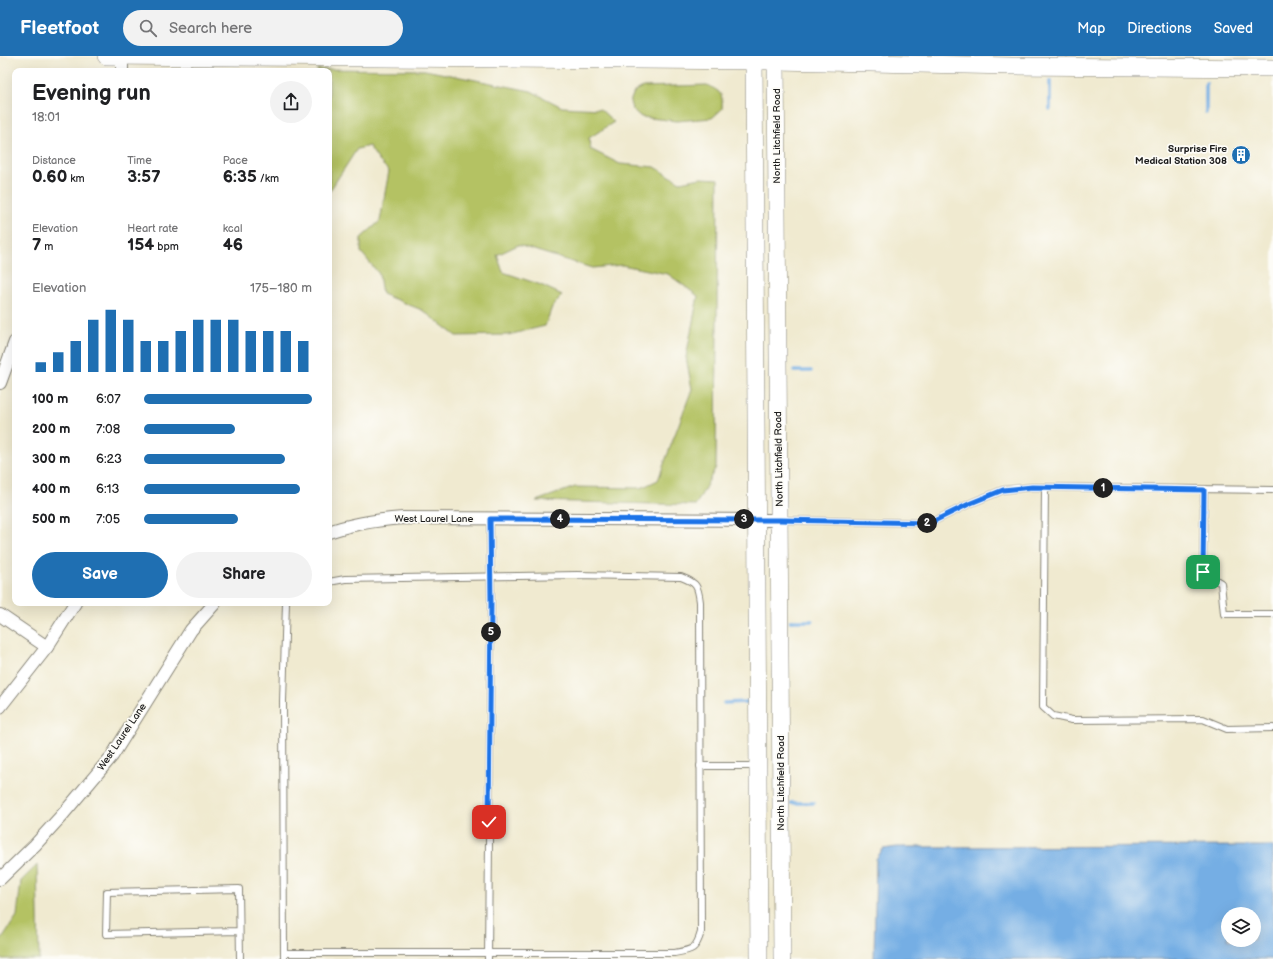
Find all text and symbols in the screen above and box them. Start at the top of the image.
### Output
search box [123,10,403,46]
text: Fleetfoot [20,17,99,40]
icon: search [137,17,159,39]
text: Search here [169,19,252,38]
text: Map [1077,20,1105,37]
text: Directions [1127,20,1192,37]
text: Saved [1214,20,1253,37]
text: Evening run [32,80,151,107]
button: share [270,81,312,123]
street label: North Litchfield Road [771,88,783,184]
text: 18:01 [32,109,60,125]
place label: Surprise Fire Medical Station 308 [1135,143,1227,167]
building icon: Surprise Fire Medical Station 308 [1230,144,1252,166]
text: Distance [32,154,76,167]
text: Time [127,154,152,167]
text: Pace [223,154,248,167]
text: 0.60 [32,167,67,187]
text: 3:57 [127,167,161,187]
text: 6:35 [223,167,257,187]
text: km [67,172,85,185]
text: /km [257,172,279,185]
text: Elevation [32,222,78,235]
text: Heart rate [127,222,178,235]
text: kcal [223,222,242,235]
text: 7 [32,235,41,255]
text: 154 [127,235,154,255]
text: 46 [223,235,243,255]
text: m [41,240,53,253]
text: bpm [154,240,179,253]
text: Elevation [32,280,86,296]
text: 175–180 m [250,280,312,296]
text: 100 m [32,391,68,407]
text: 6:07 [96,391,121,407]
street label: North Litchfield Road [772,411,786,507]
text: 200 m [32,421,70,437]
text: 7:08 [96,421,120,437]
text: 300 m [32,451,70,467]
text: 6:23 [96,451,122,467]
pin: 1 [1093,478,1113,498]
text: 400 m [32,481,70,497]
text: 6:13 [96,481,120,497]
text: 1 [1101,481,1105,494]
pin: 4 [550,509,570,529]
pin: 3 [734,509,754,529]
text: 500 m [32,511,70,527]
text: 7:05 [96,511,120,527]
text: 4 [557,512,563,525]
text: 3 [741,512,747,525]
street label: West Laurel Lane [395,513,473,525]
pin: 2 [917,513,937,533]
text: 2 [924,516,930,529]
button: Save [32,552,168,598]
button: Share [176,552,312,598]
pin [1186,555,1220,589]
icon: arrive [1192,561,1214,583]
pin: 5 [481,622,501,642]
text: 5 [488,625,494,638]
street label: West Laurel Lane [95,701,149,773]
street label: North Litchfield Road [775,735,787,831]
pin [472,805,506,839]
icon: check [478,811,500,833]
map controls [1221,907,1261,947]
button: layers [1221,907,1261,947]

